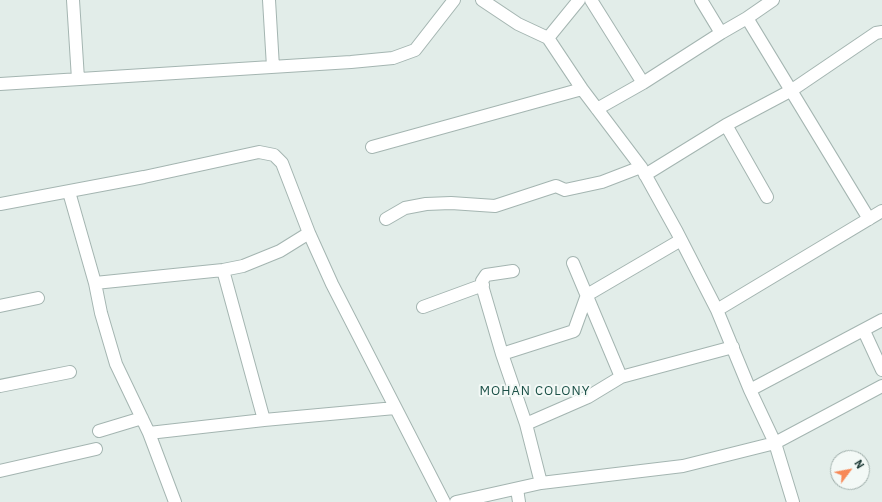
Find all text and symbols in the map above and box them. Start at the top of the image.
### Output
district label: MOHAN COLONY [480,383,590,399]
north arrow [830,450,870,490]
text: N [851,457,867,471]

